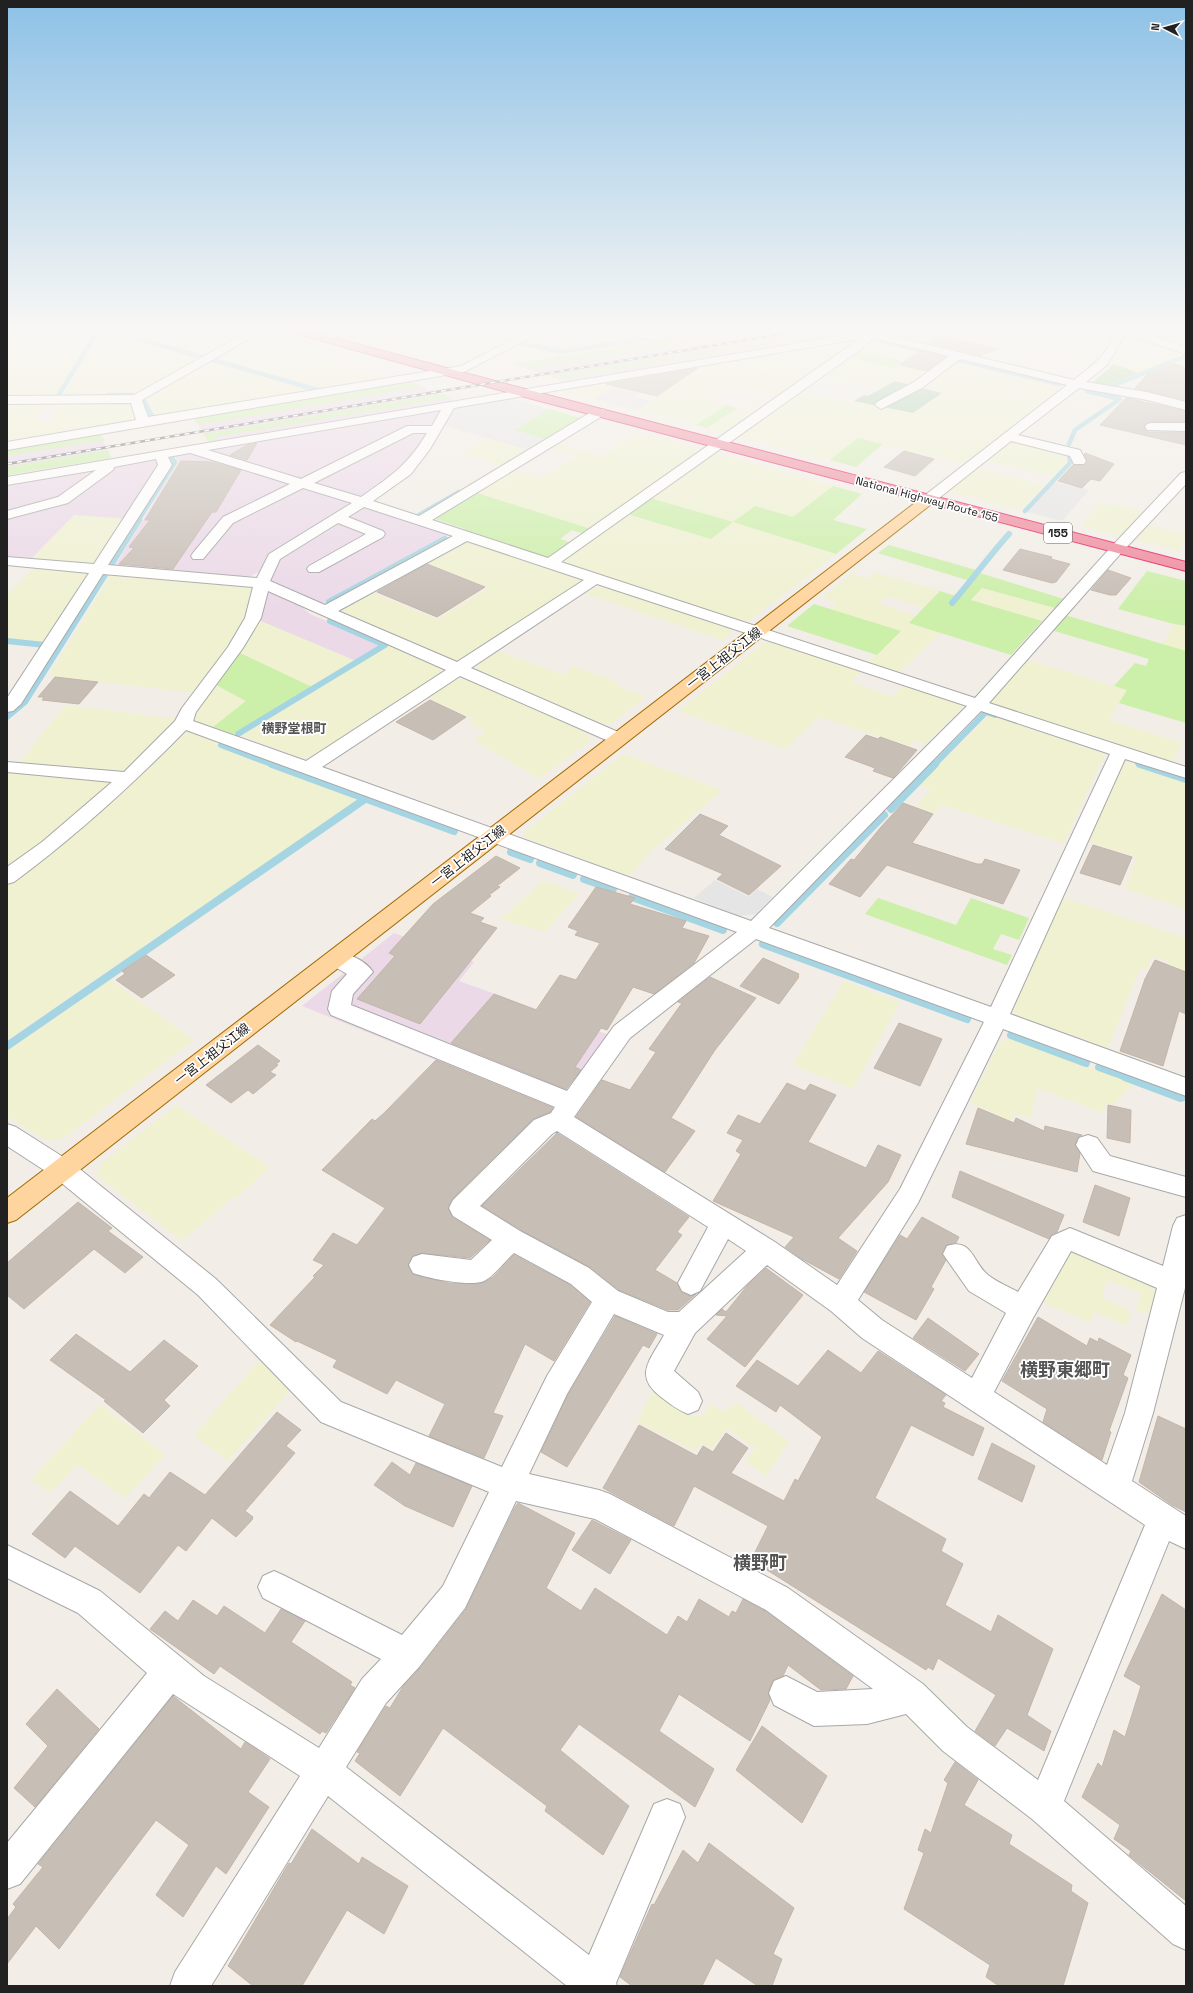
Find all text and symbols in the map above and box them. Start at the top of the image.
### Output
north arrow [1145,8,1185,48]
text: N [1148,23,1162,31]
street label: National Highway Route 155 [854,473,1000,525]
road number: 155 [1044,523,1072,543]
street label: 一宮上祖父江線 [683,623,765,693]
district label: 横野堂根町 [261,720,327,737]
street label: 一宮上祖父江線 [427,821,509,891]
street label: 一宮上祖父江線 [171,1019,253,1089]
district label: 横野東郷町 [1020,1358,1110,1381]
district label: 横野町 [733,1551,787,1574]

